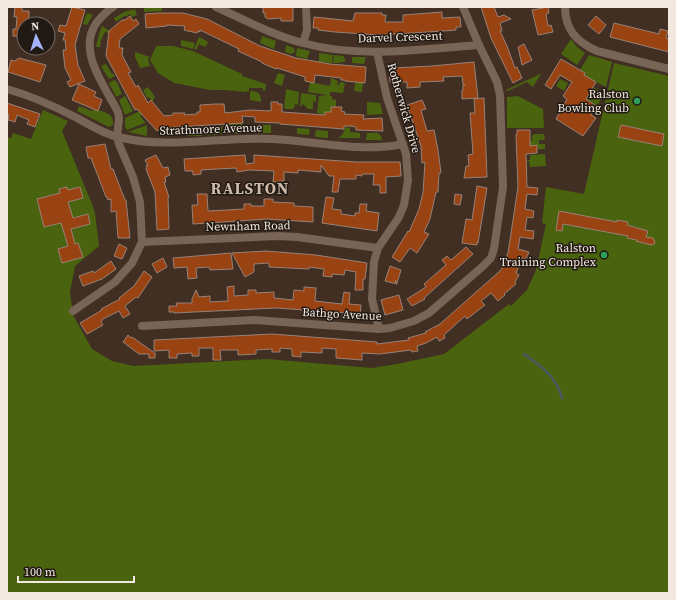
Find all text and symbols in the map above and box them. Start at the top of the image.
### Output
north arrow [16,16,56,56]
text: N [31,19,40,34]
street label: Darvel Crescent [357,28,443,46]
street label: Rotherwick Drive [383,61,425,155]
place label: Ralston Bowling Club [558,86,629,116]
marker: Ralston Bowling Club [632,96,642,106]
street label: Strathmore Avenue [159,119,263,139]
district label: RALSTON [211,177,289,199]
street label: Newnham Road [205,217,291,235]
place label: Ralston Training Complex [500,240,597,270]
marker: Ralston Training Complex [599,250,609,260]
street label: Bathgo Avenue [302,304,382,324]
scale bar [18,558,134,584]
text: 100 m [24,564,56,580]

